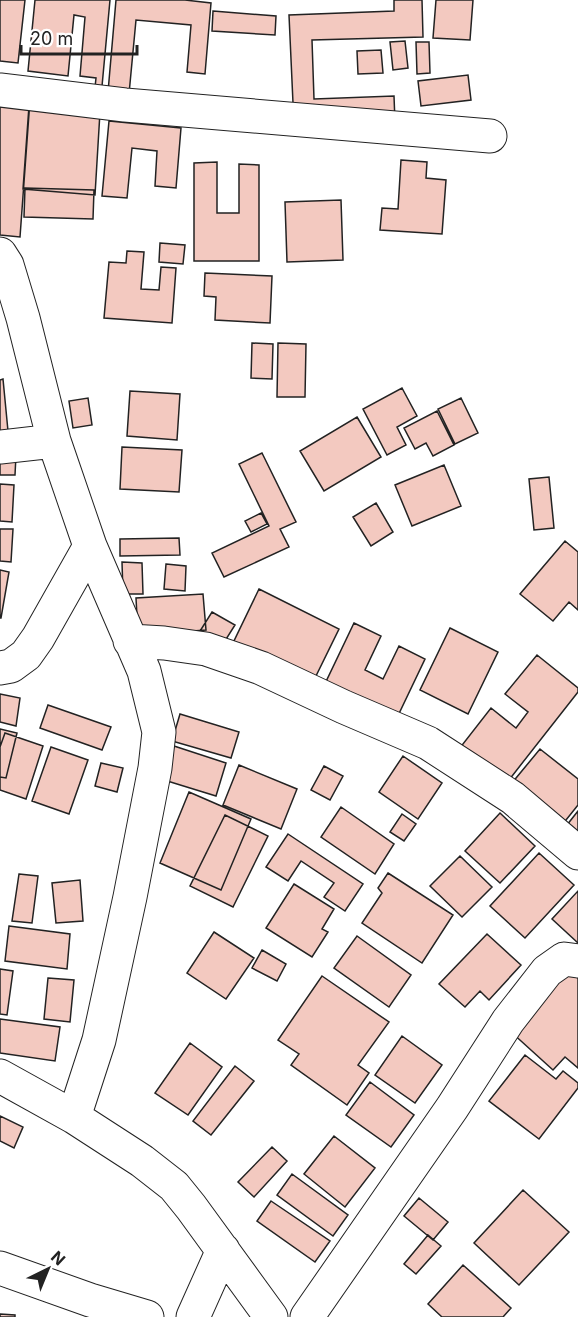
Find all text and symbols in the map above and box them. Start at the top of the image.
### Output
scale bar [21,18,136,56]
text: 20 m [30,28,73,49]
north arrow [18,1239,78,1299]
text: N [47,1247,70,1270]

